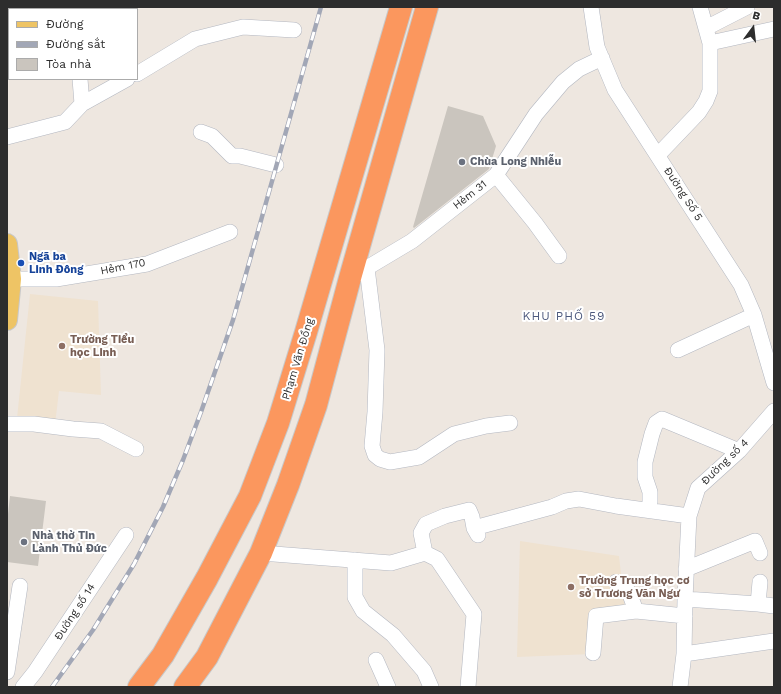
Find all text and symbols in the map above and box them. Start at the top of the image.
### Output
legend [8,8,138,80]
north arrow [733,8,773,48]
text: B [751,9,762,23]
text: Đường [46,17,83,31]
text: Đường sắt [46,37,105,51]
text: Tòa nhà [46,57,91,71]
place label: Chùa Long Nhiễu [470,155,561,169]
marker: Chùa Long Nhiễu [457,157,467,167]
street label: Đường Số 5 [661,165,705,223]
street label: Hẻm 31 [450,178,490,212]
place label: Ngã ba Linh Đông [29,250,83,276]
street label: Hẻm 170 [99,256,147,278]
marker: Ngã ba Linh Đông [16,258,26,268]
district label: KHU PHỐ 59 [523,309,605,323]
street label: Phạm Văn Đồng [279,317,317,401]
place label: Trường Tiểu học Linh [70,333,134,359]
marker: Trường Tiểu học Linh [57,341,67,351]
street label: Đường số 4 [699,436,751,488]
place label: Nhà thờ Tin Lành Thủ Đức [32,529,107,555]
marker: Nhà thờ Tin Lành Thủ Đức [19,537,29,547]
place label: Trường Trung học cơ sở Trương Văn Ngư [579,574,690,600]
street label: Đường số 14 [52,581,98,643]
marker: Trường Trung học cơ sở Trương Văn Ngư [566,582,576,592]

